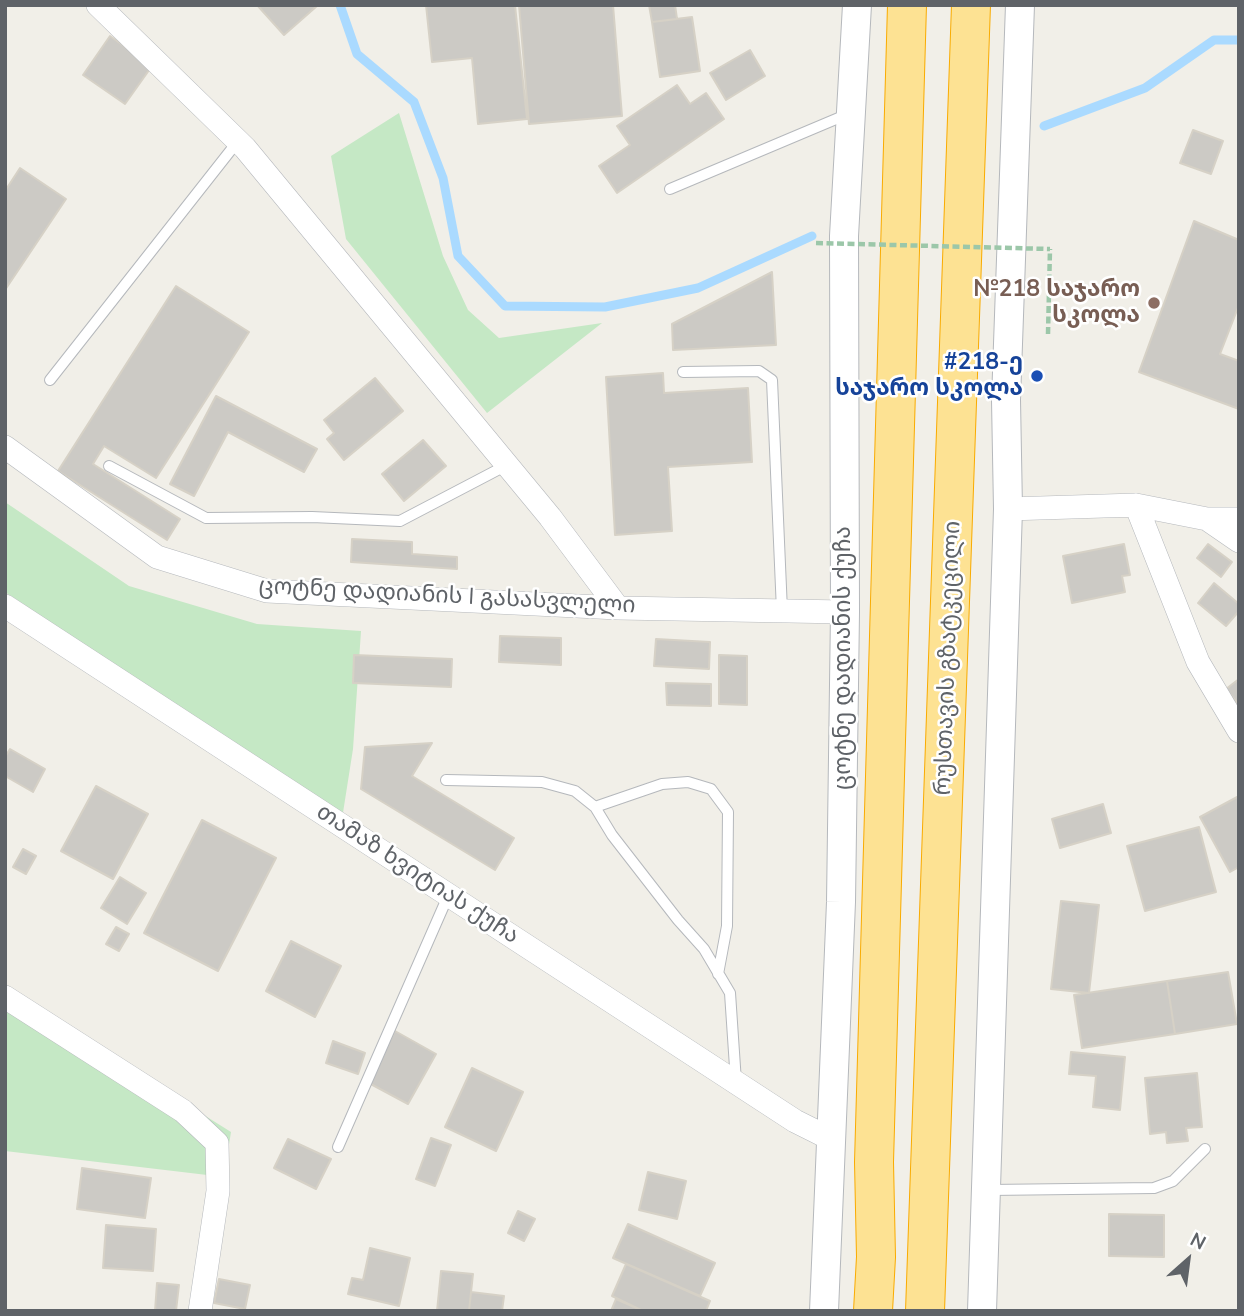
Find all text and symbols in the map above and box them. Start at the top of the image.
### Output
place label: №218 საჯარო სკოლა [973,276,1140,330]
marker: №218 საჯარო სკოლა [1146,295,1162,311]
place label: #218-ე საჯარო სკოლა [835,349,1023,403]
marker: #218-ე საჯარო სკოლა [1029,368,1045,384]
street label: რუსთავის გზატკეცილი [930,520,968,796]
street label: ცოტნე დადიანის ქუჩა [830,526,858,790]
street label: ცოტნე დადიანის I გასასვლელი [258,573,636,621]
street label: თამაზ ხვიტიას ქუჩა [310,799,524,951]
north arrow [1153,1225,1223,1295]
text: N [1185,1227,1210,1256]

